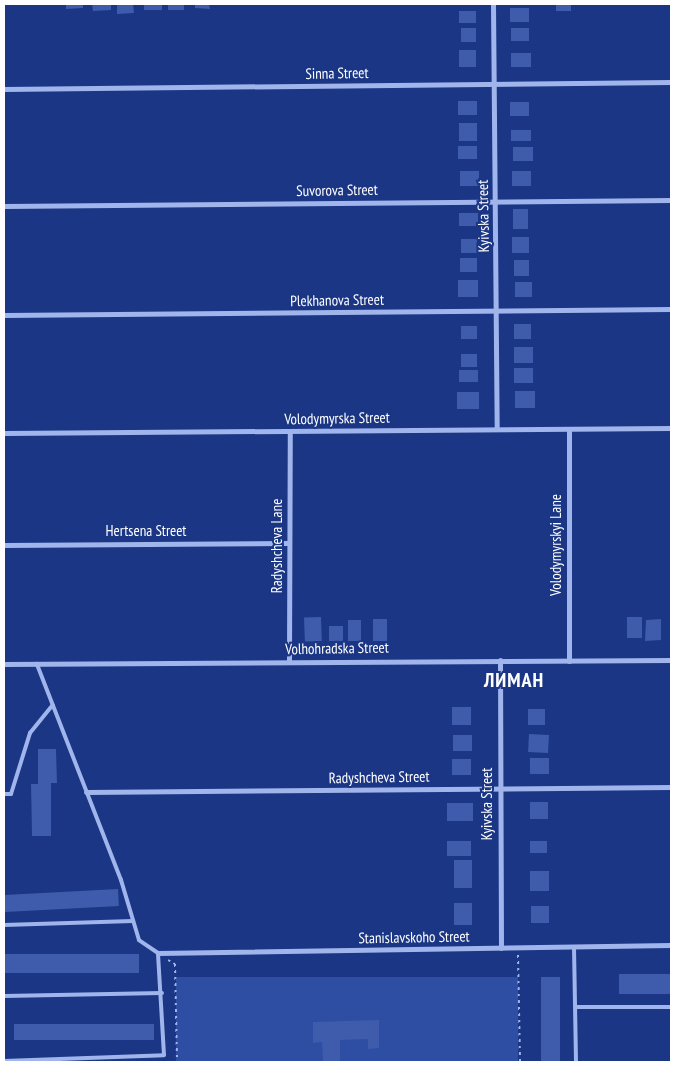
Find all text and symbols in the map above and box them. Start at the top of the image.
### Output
street label: Sinna Street [305,63,369,83]
street label: Suvorova Street [296,180,378,200]
street label: Kyivska Street [473,180,493,252]
street label: Plekhanova Street [290,290,384,310]
street label: Volodymyrska Street [284,408,390,428]
street label: Volodymyrskyi Lane [547,494,565,596]
street label: Radyshcheva Lane [268,499,286,593]
street label: Hertsena Street [106,522,186,540]
street label: Volhohradska Street [285,638,389,658]
district label: ЛИМАН [483,668,545,692]
street label: Radyshcheva Street [328,767,430,787]
street label: Kyivska Street [478,768,496,840]
street label: Stanislavskoho Street [358,927,470,947]

